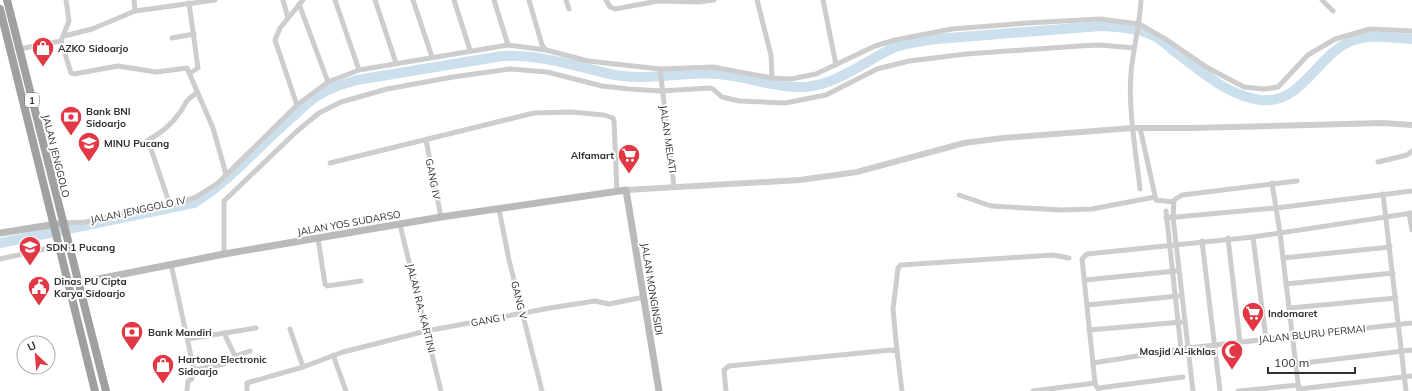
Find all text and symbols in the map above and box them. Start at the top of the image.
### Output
shop icon: AZKO Sidoarjo [30,35,56,68]
place label: AZKO Sidoarjo [58,42,128,55]
road number: 1 [25,93,39,107]
bank icon: Bank BNI Sidoarjo [58,104,84,137]
street label: JALAN MELATI [657,104,679,174]
place label: Bank BNI Sidoarjo [86,105,131,130]
street label: JALAN JENGGOLO [39,113,73,199]
school or university icon: MINU Pucang [76,130,102,163]
place label: MINU Pucang [104,137,169,150]
supermarket icon: Alfamart [616,142,642,175]
place label: Alfamart [571,149,614,162]
street label: GANG IV [423,157,443,201]
street label: JALAN JENGGOLO IV [89,194,187,226]
street label: JALAN YOS SUDARSO [296,207,402,238]
school or university icon: SDN 1 Pucang [17,234,43,267]
place label: SDN 1 Pucang [46,241,115,254]
street label: JALAN MONGINSIDI [638,242,666,336]
street label: JALAN RA. KARTINI [404,262,438,354]
public building icon: Dinas PU Cipta Karya Sidoarjo [26,274,52,307]
place label: Dinas PU Cipta Karya Sidoarjo [54,275,127,300]
street label: GANG V [508,279,530,321]
supermarket icon: Indomaret [1240,300,1266,333]
place label: Indomaret [1268,307,1317,320]
street label: GANG I [470,311,506,329]
bank icon: Bank Mandiri [119,319,145,352]
street label: JALAN BLURU PERMAI [1258,322,1366,346]
place label: Bank Mandiri [148,326,212,339]
north arrow [16,335,56,375]
text: U [25,338,38,354]
mosque icon: Masjid Al-ikhlas [1219,338,1245,371]
place label: Masjid Al-ikhlas [1139,345,1216,358]
scale bar [1268,349,1355,375]
shop icon: Hartono Electronic Sidoarjo [150,352,176,385]
place label: Hartono Electronic Sidoarjo [178,353,267,378]
text: 100 m [1274,355,1309,370]

